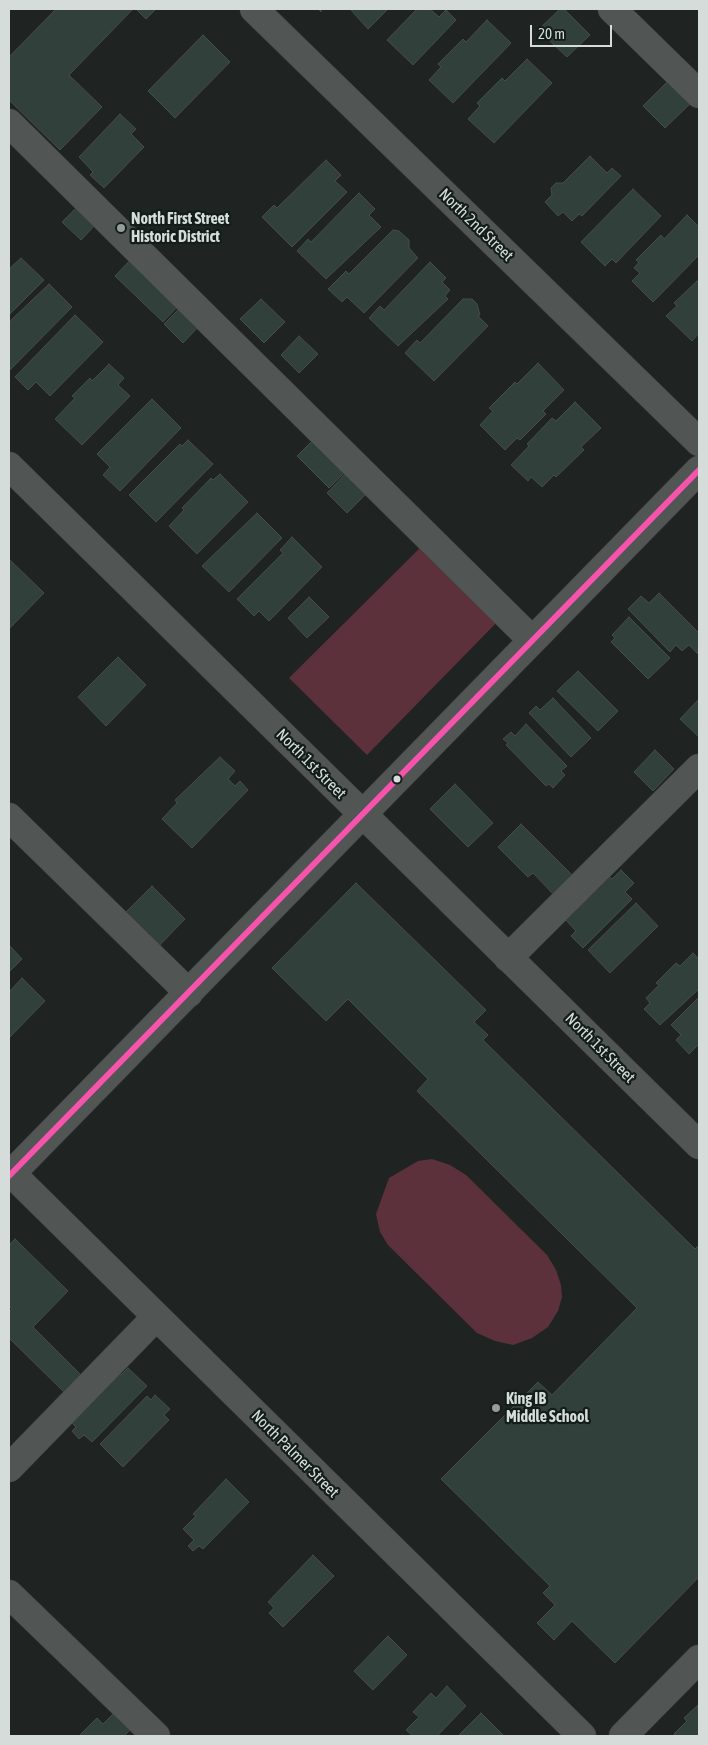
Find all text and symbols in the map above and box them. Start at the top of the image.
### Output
scale bar [533,15,616,47]
text: 20 m [538,25,565,42]
street label: North 2nd Street [435,185,517,265]
place label: North First Street Historic District [131,209,229,247]
marker: North First Street Historic District [115,222,127,234]
street label: North 1st Street [272,725,350,803]
unlabelled marker [392,774,402,784]
street label: North 1st Street [561,1009,639,1087]
place label: King IB Middle School [506,1389,589,1427]
marker: King IB Middle School [490,1402,502,1414]
street label: North Palmer Street [247,1406,343,1502]

